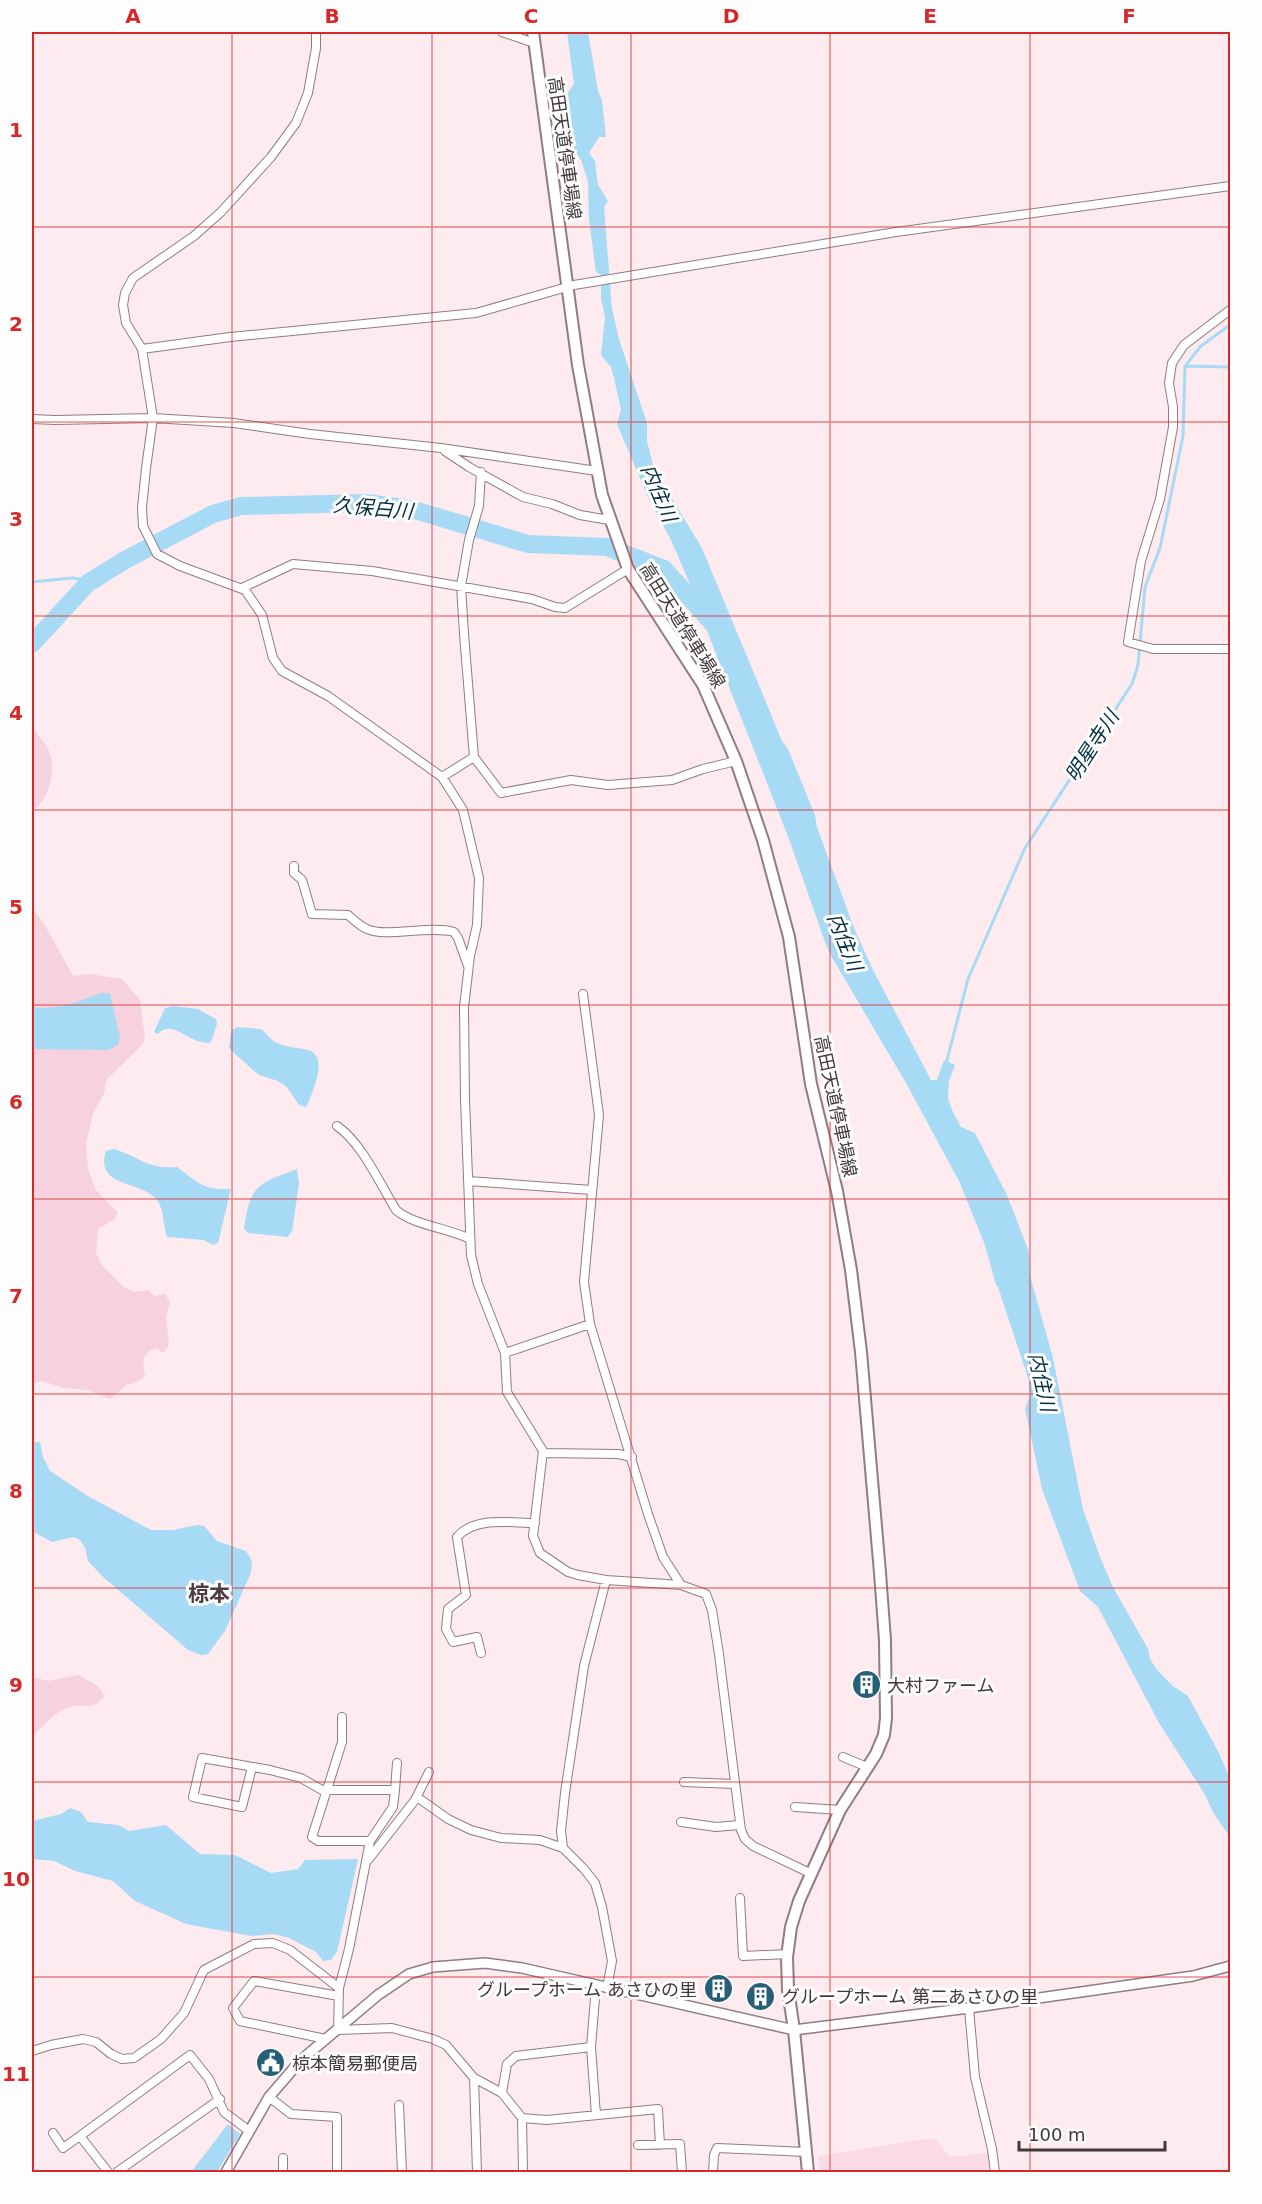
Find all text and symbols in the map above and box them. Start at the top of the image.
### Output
text: A [125,4,141,28]
text: B [324,4,340,28]
text: C [524,4,538,28]
text: D [723,4,739,28]
text: E [923,4,937,28]
text: F [1122,4,1136,28]
street label: 高田天道停車場線 [545,75,585,221]
text: 1 [9,118,23,142]
text: 2 [9,312,23,336]
water label: 内住川 [636,461,683,527]
water label: 久保白川 [332,493,416,524]
text: 3 [9,507,23,531]
street label: 高田天道停車場線 [636,558,730,692]
text: 4 [9,701,23,725]
water label: 明星寺川 [1060,704,1125,786]
text: 5 [9,895,23,919]
water label: 内住川 [823,910,868,976]
street label: 高田天道停車場線 [811,1033,861,1179]
text: 6 [9,1090,23,1114]
text: 7 [9,1284,23,1308]
water label: 内住川 [1024,1350,1061,1416]
text: 8 [9,1479,23,1503]
district label: 椋本 [188,1582,230,1606]
building icon: 大村ファーム [850,1669,882,1701]
text: 9 [9,1673,23,1697]
place label: 大村ファーム [887,1675,994,1696]
text: 10 [2,1867,30,1891]
building icon: グループホーム あさひの里 [702,1973,734,2005]
place label: グループホーム あさひの里 [477,1979,697,2000]
building icon: グループホーム 第二あさひの里 [745,1980,777,2012]
place label: グループホーム 第二あさひの里 [782,1986,1038,2007]
public building icon: 椋本簡易郵便局 [255,2047,287,2079]
place label: 椋本簡易郵便局 [292,2053,418,2074]
text: 11 [2,2062,30,2086]
scale bar [1019,2114,1164,2152]
text: 100 m [1028,2124,1086,2145]

